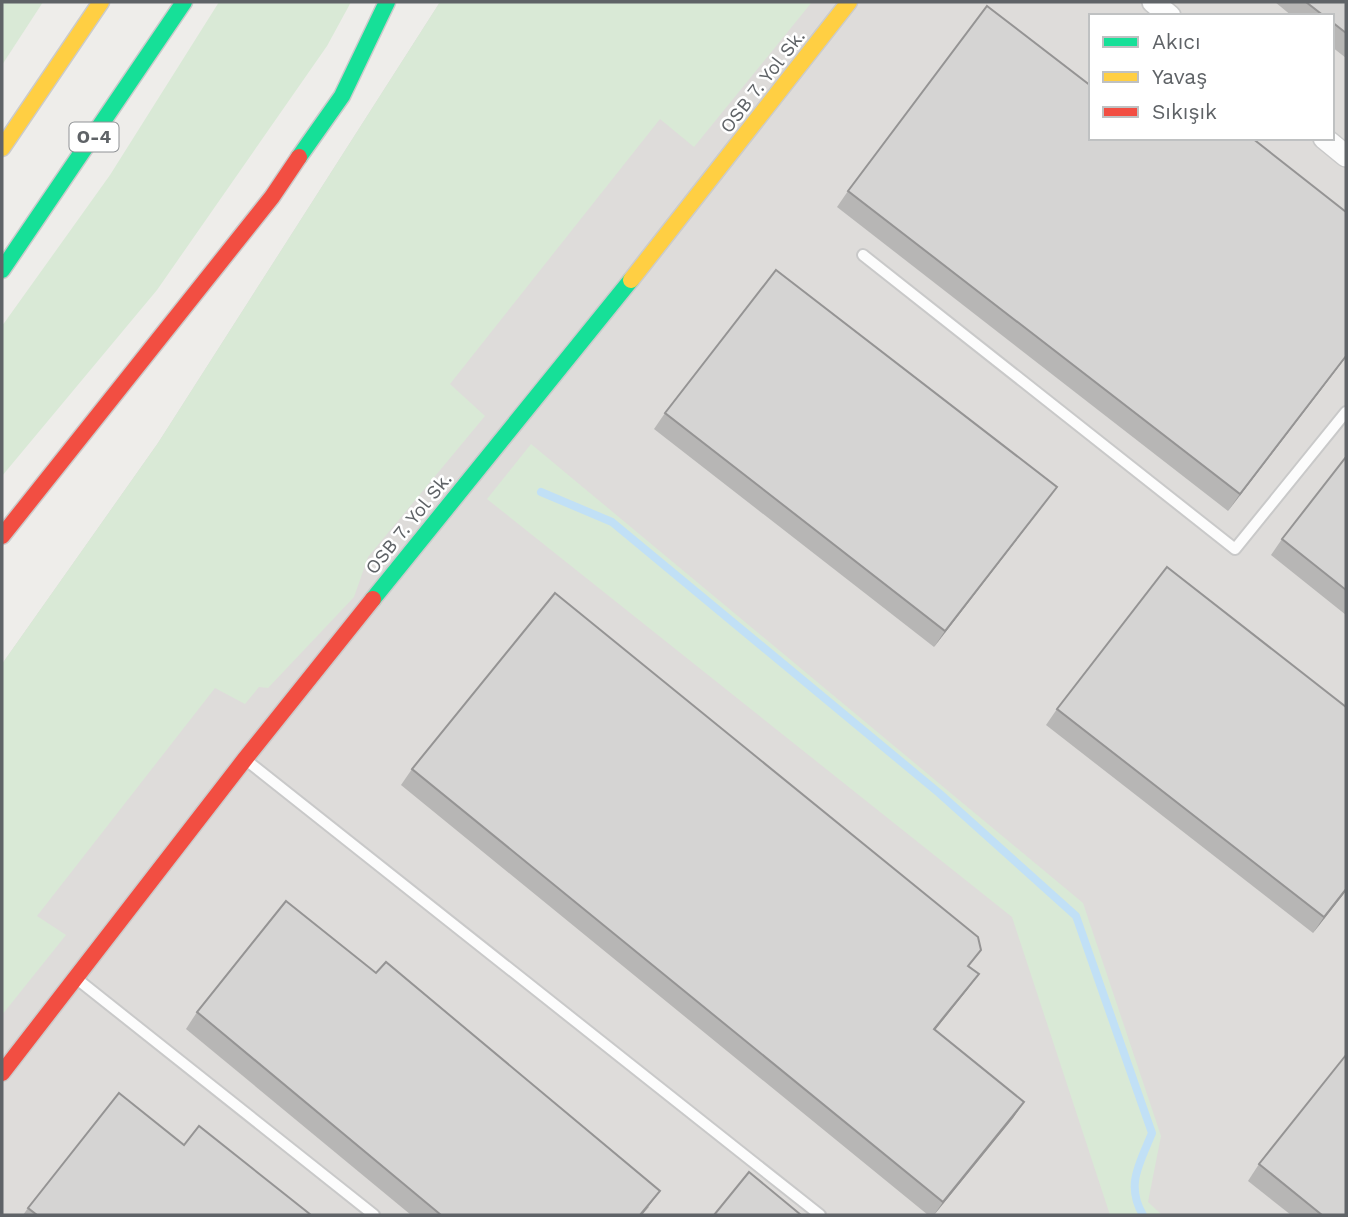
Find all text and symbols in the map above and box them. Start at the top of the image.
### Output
legend [1089,14,1334,140]
street label: OSB 7. Yol Sk. [715,25,810,137]
text: Akıcı [1152,29,1201,54]
text: Yavaş [1152,64,1207,89]
text: Sıkışık [1152,99,1217,124]
road number: O-4 [70,122,119,152]
street label: OSB 7. Yol Sk. [360,468,457,579]

